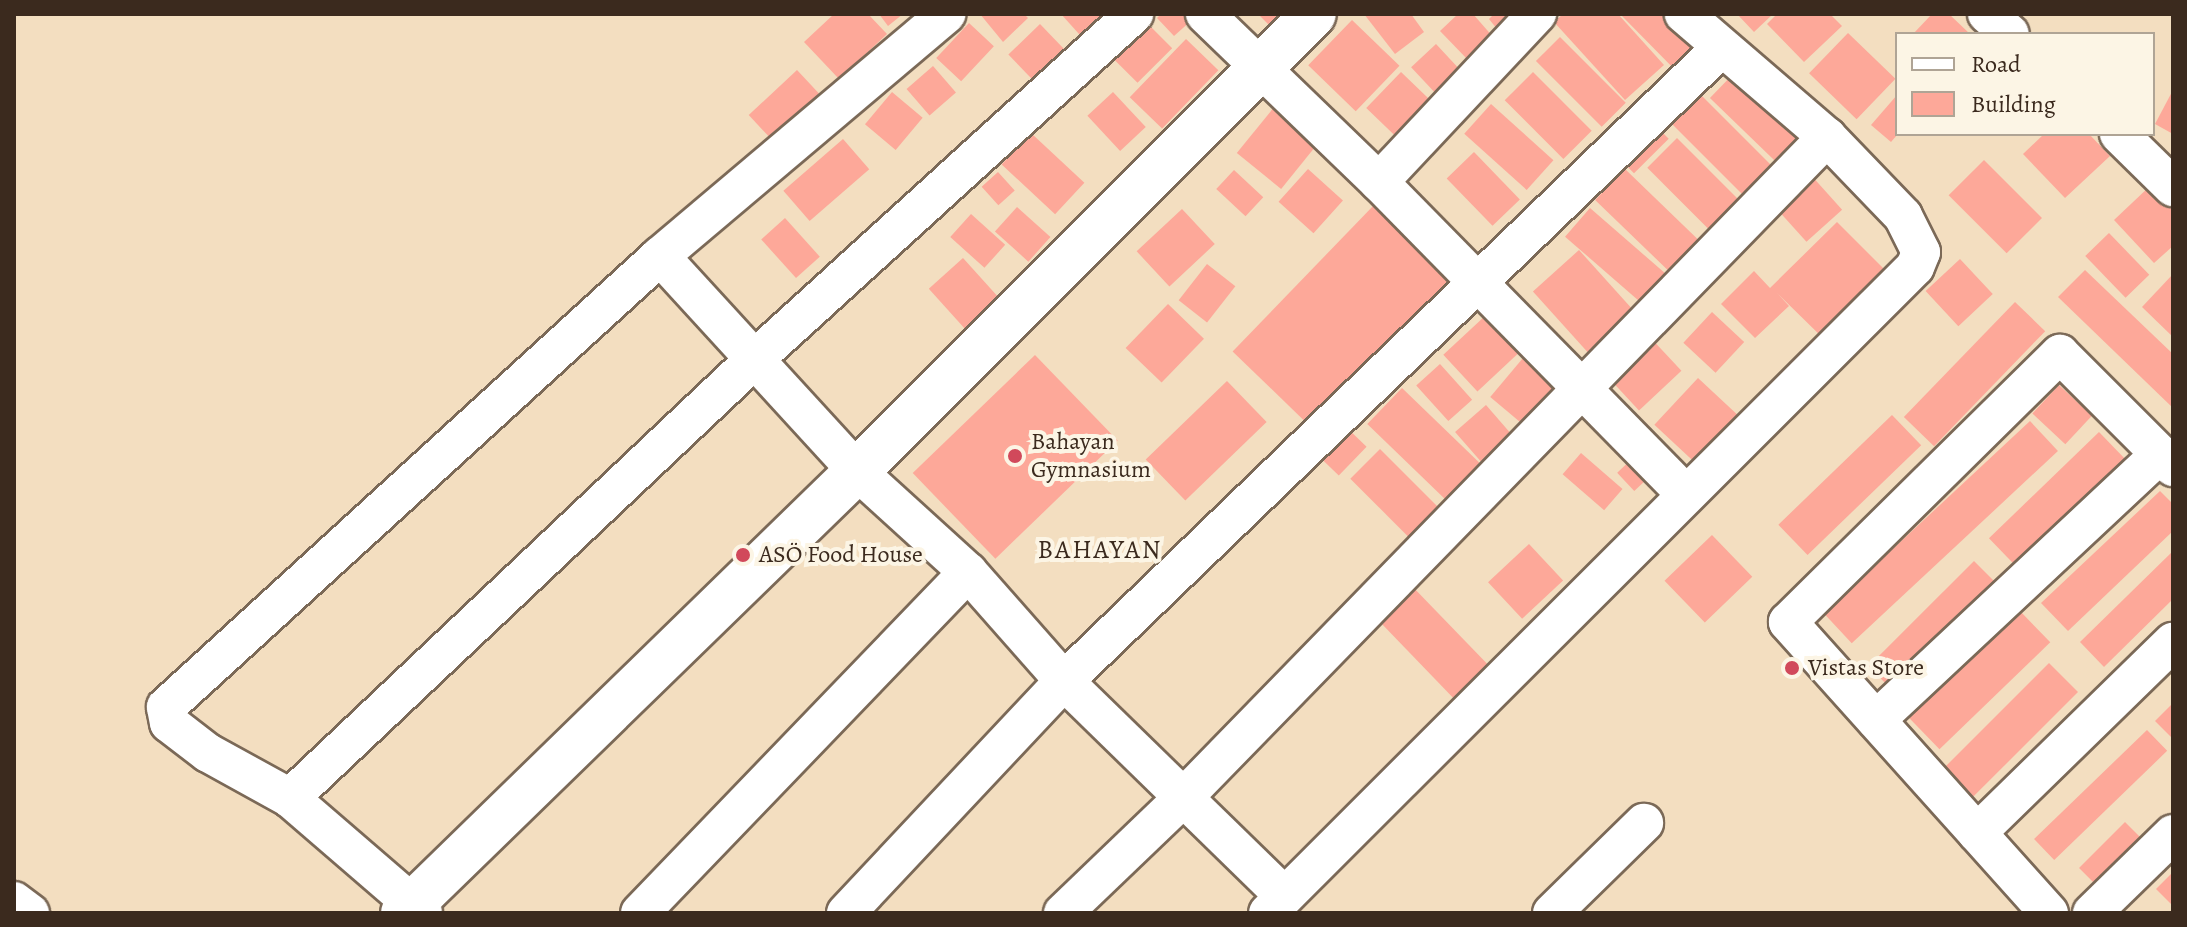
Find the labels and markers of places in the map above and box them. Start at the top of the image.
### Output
place label: Bahayan Gymnasium [1031,428,1151,484]
marker: Bahayan Gymnasium [1006,447,1024,465]
place label: ASÖ Food House [759,541,923,569]
marker: ASÖ Food House [734,546,752,564]
place label: Vistas Store [1808,654,1924,682]
marker: Vistas Store [1783,659,1801,677]

